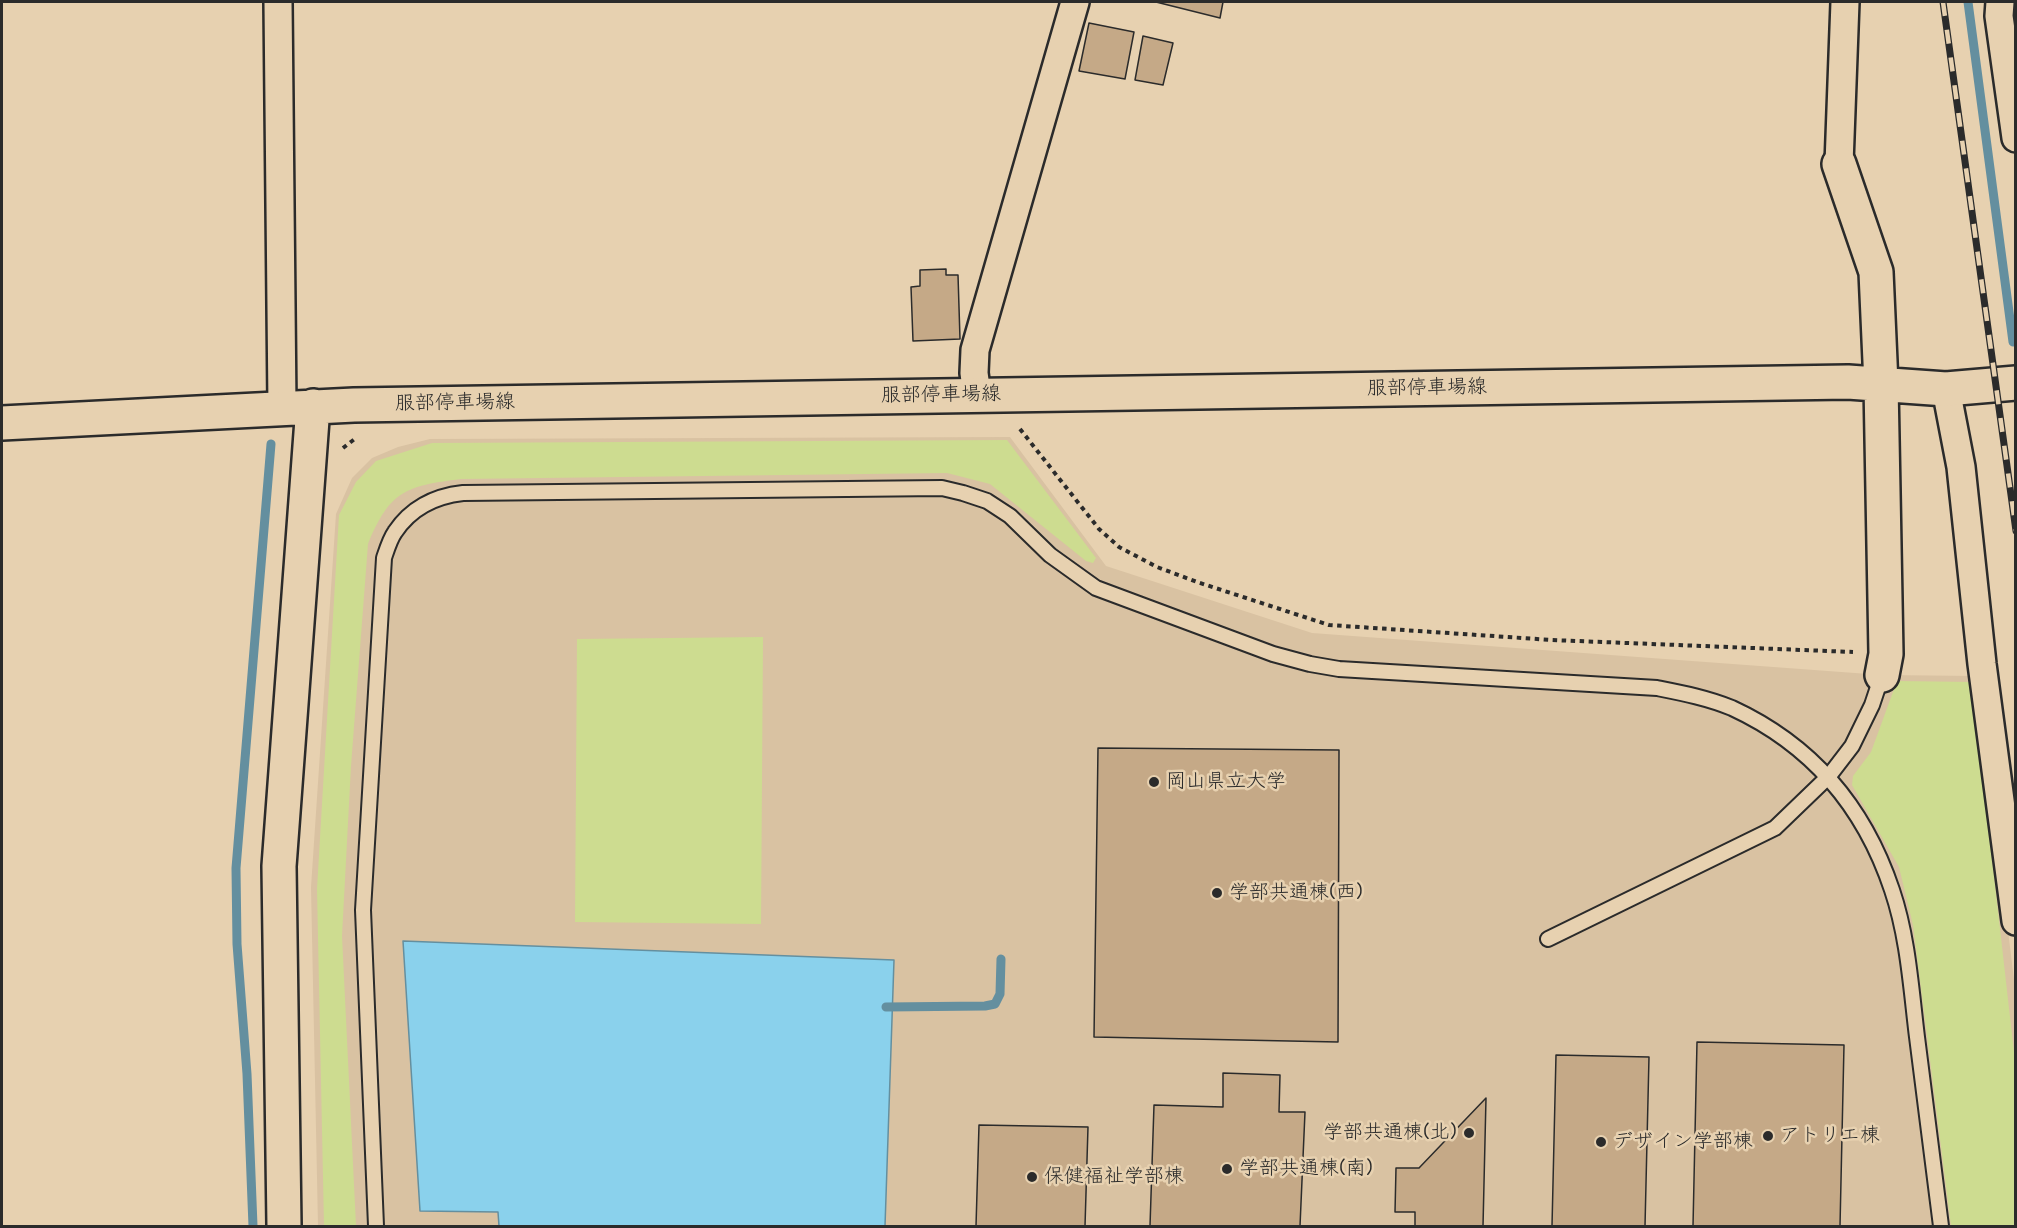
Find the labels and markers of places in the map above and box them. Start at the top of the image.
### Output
place label: 岡山県立大学 [1166,770,1286,794]
marker: 岡山県立大学 [1147,775,1161,789]
place label: 学部共通棟(西) [1229,881,1363,905]
marker: 学部共通棟(西) [1210,886,1224,900]
place label: 学部共通棟(北) [1323,1121,1457,1145]
place label: アトリエ棟 [1780,1124,1880,1148]
marker: 学部共通棟(北) [1462,1126,1476,1140]
marker: アトリエ棟 [1761,1129,1775,1143]
place label: デザイン学部棟 [1613,1130,1753,1154]
marker: デザイン学部棟 [1594,1135,1608,1149]
place label: 学部共通棟(南) [1239,1157,1373,1181]
marker: 学部共通棟(南) [1220,1162,1234,1176]
place label: 保健福祉学部棟 [1044,1165,1184,1189]
marker: 保健福祉学部棟 [1025,1170,1039,1184]

